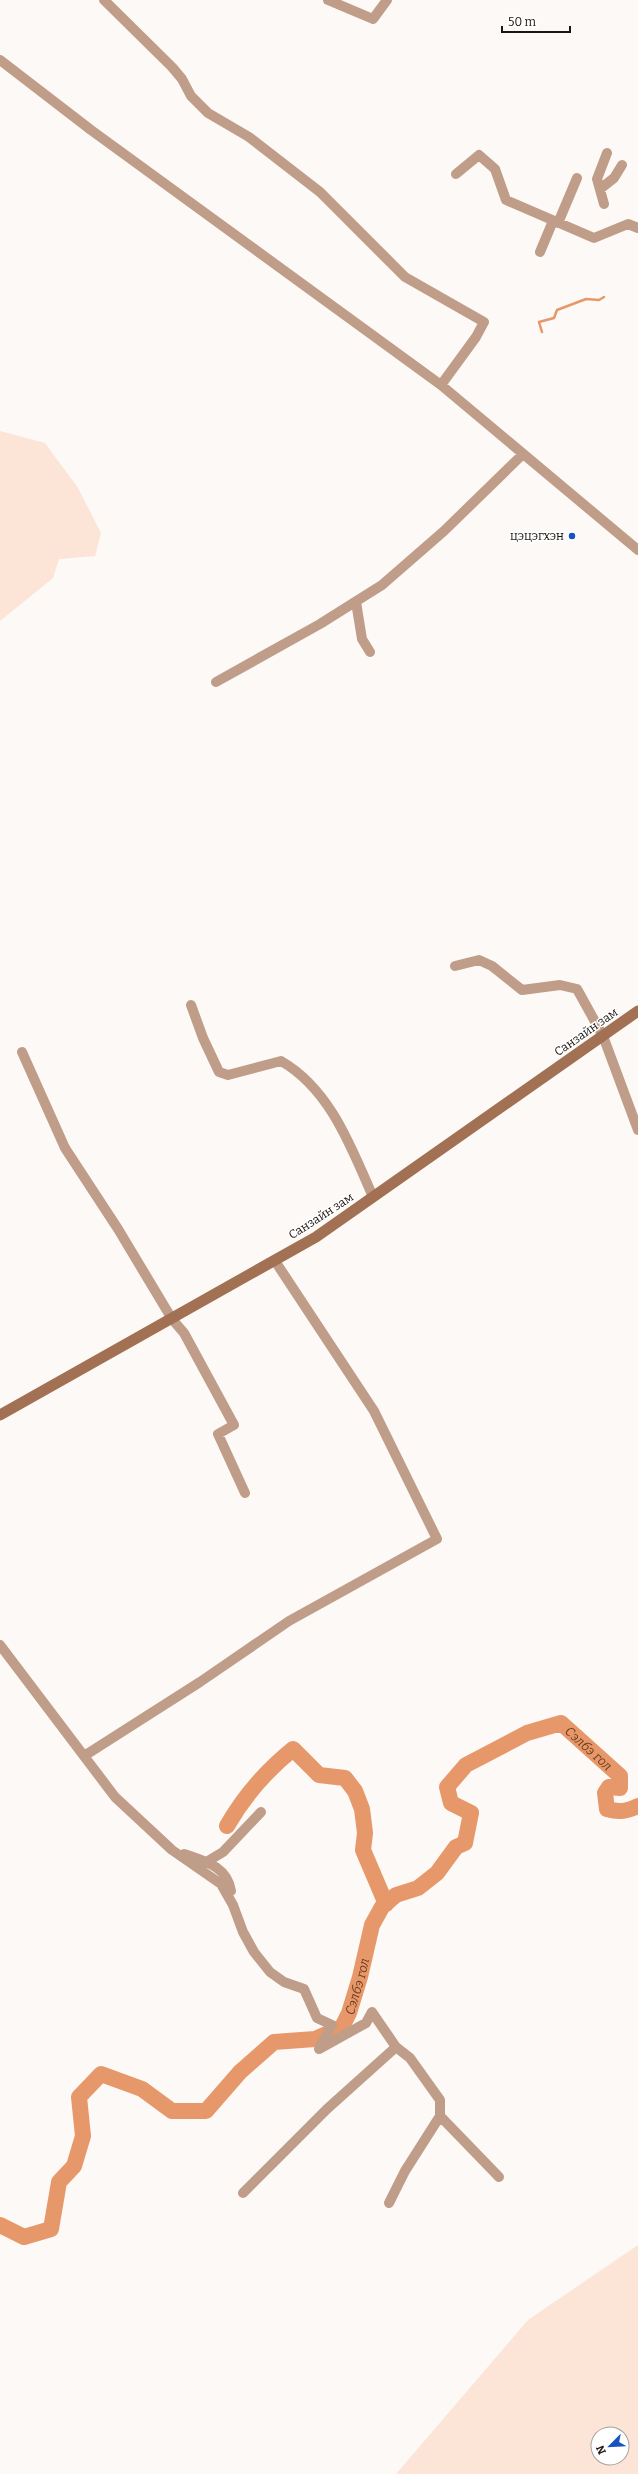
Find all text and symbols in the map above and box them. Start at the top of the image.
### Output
scale bar [502,8,570,34]
text: 50 m [508,15,537,29]
place label: цэцэгхэн [510,529,564,543]
marker: цэцэгхэн [567,531,577,541]
street label: Санзайн зам [552,1005,620,1059]
street label: Санзайн зам [286,1190,356,1242]
water label: Сэлбэ гол [562,1723,615,1773]
water label: Сэлбэ гол [342,1957,372,2017]
north arrow [590,2426,630,2466]
text: N [593,2443,609,2456]

